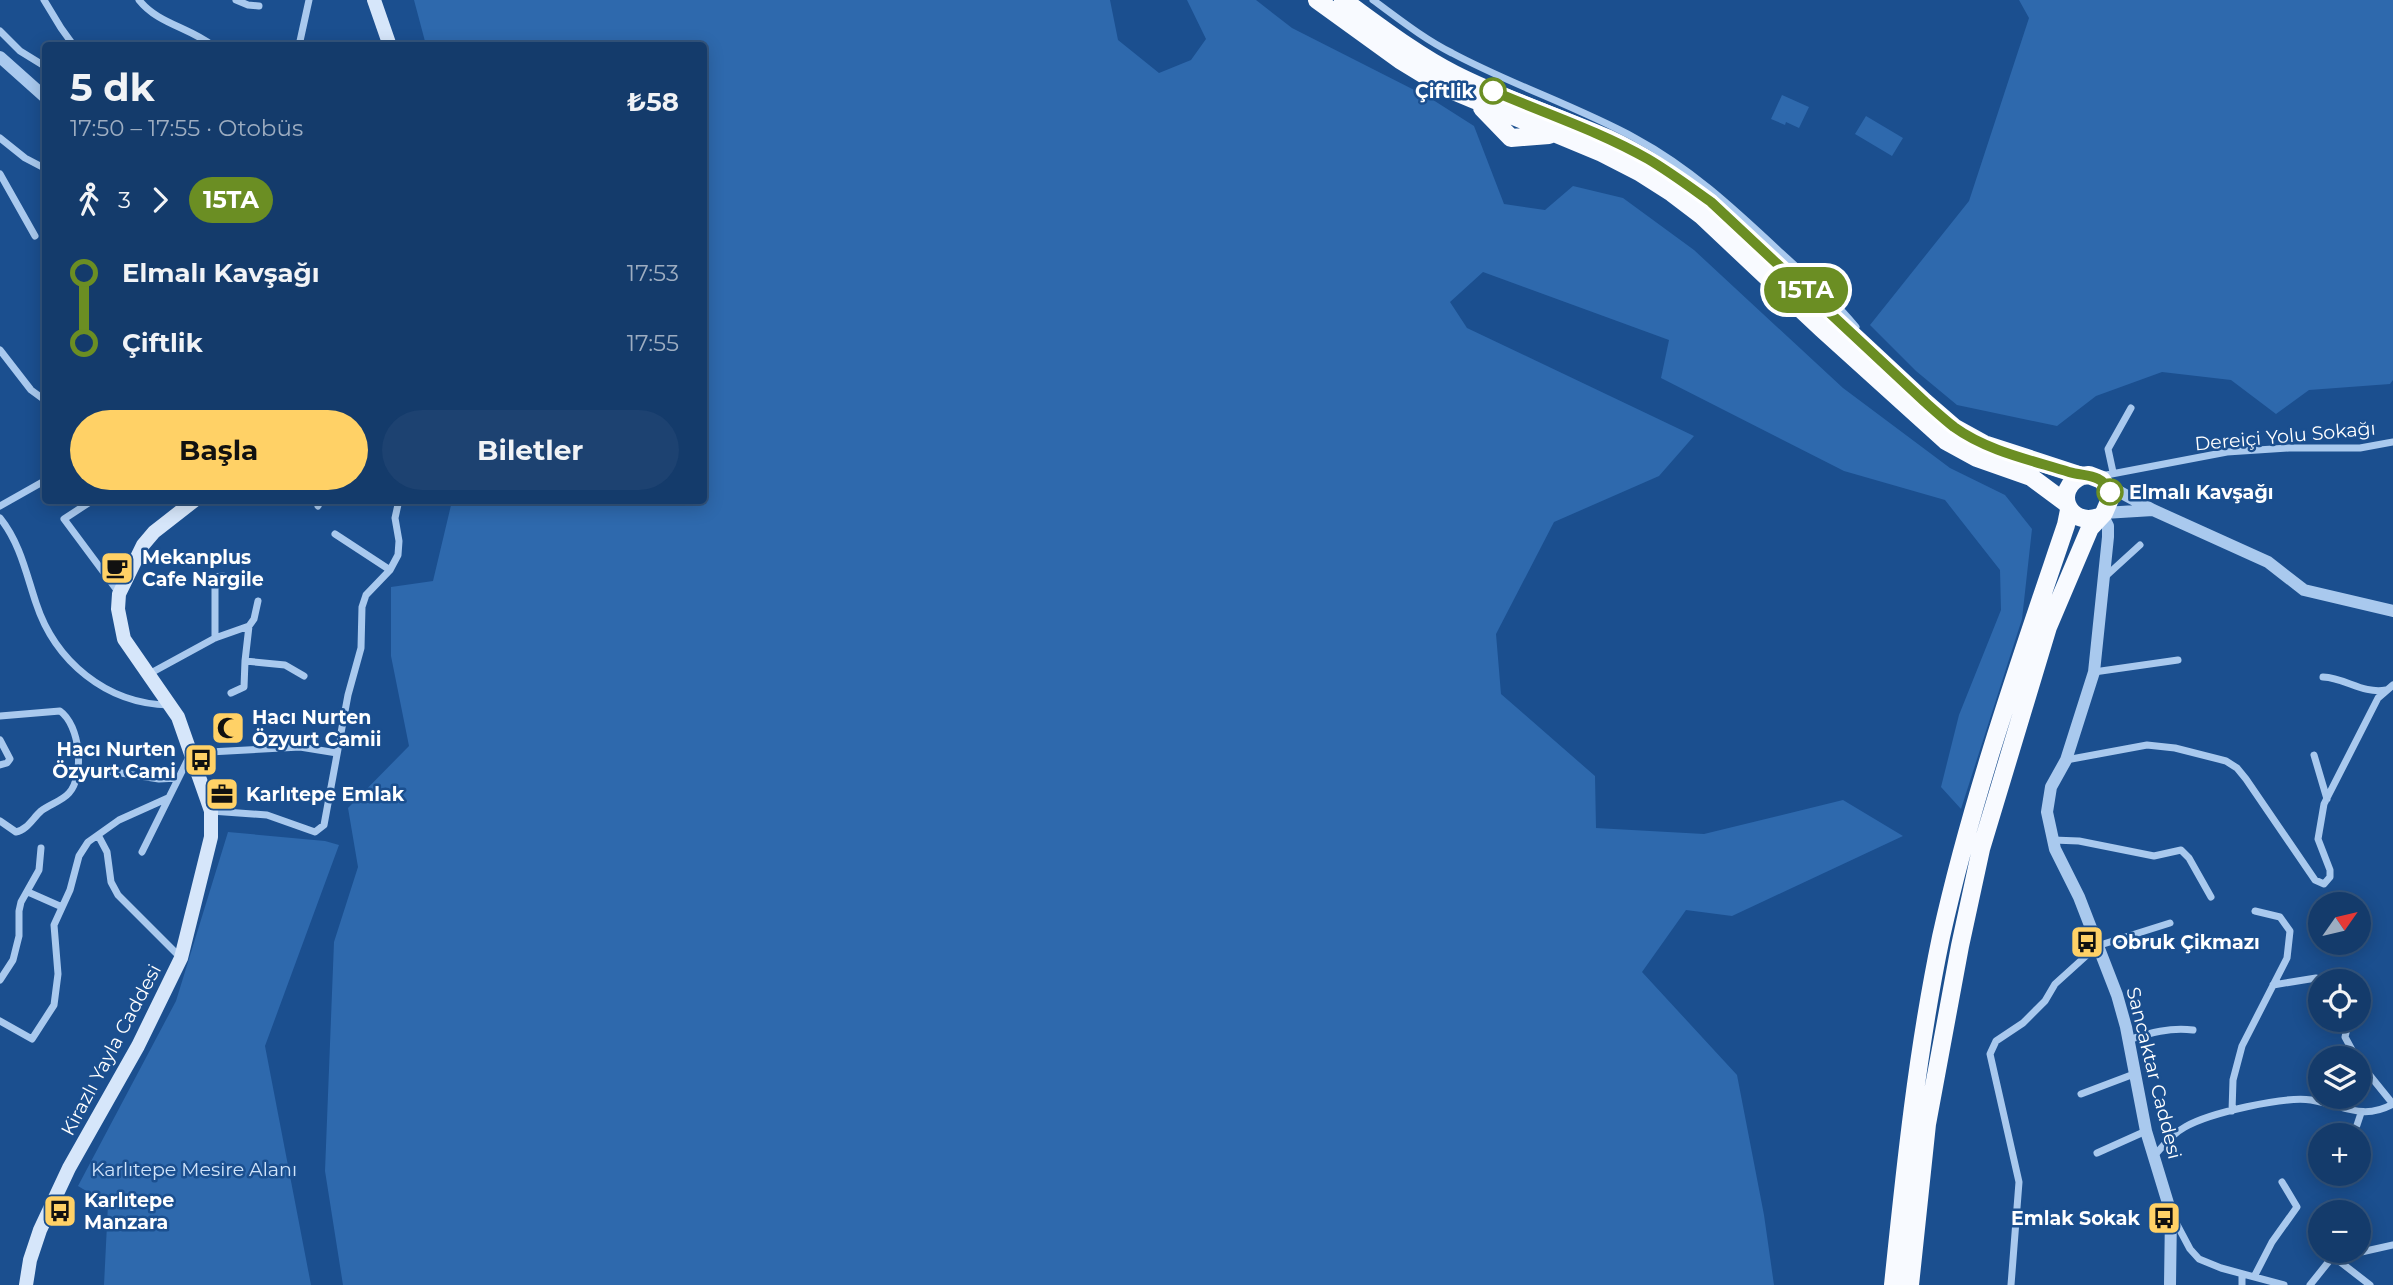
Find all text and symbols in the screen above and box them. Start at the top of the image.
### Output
text: 5 dk [70,64,155,111]
marker: Çi̇ftli̇k [1480,78,1506,104]
place label: Çi̇ftli̇k [1415,80,1475,103]
text: ₺58 [627,86,679,118]
text: 17:50 – 17:55 · Otobüs [70,114,303,142]
icon: walk [70,181,108,219]
icon: forward [141,181,179,219]
text: 15TA [203,185,259,214]
text: 3 [118,186,131,214]
text: Elmalı Kavşağı [122,257,320,289]
text: 17:53 [627,259,679,287]
line badge: 15TA [1757,267,1855,313]
text: 15TA [1778,275,1834,304]
text: Çi̇ftli̇k [122,327,203,359]
text: 17:55 [627,329,679,357]
button: Başla [70,410,368,490]
button: Biletler [382,410,679,490]
street label: Dereiçi Yolu Sokağı [2194,417,2376,455]
marker: Elmalı Kavşağı [2097,479,2123,505]
place label: Elmalı Kavşağı [2129,481,2273,504]
place label: Mekanplus Cafe Nargile [142,546,264,591]
cafe icon: Mekanplus Cafe Nargile [98,549,136,587]
place label: Hacı Nurten Özyurt Camii [252,706,382,751]
mosque icon: Hacı Nurten Özyurt Camii [209,709,247,747]
place label: Hacı Nurten Özyurt Cami [52,738,176,783]
bus stop icon: Hacı Nurten Özyurt Cami [182,741,220,779]
office icon: Karlıtepe Emlak [203,775,241,813]
place label: Karlıtepe Emlak [246,783,405,806]
north arrow [2308,892,2371,956]
map controls [2308,892,2371,1263]
bus stop icon: Obruk Çikmazı [2068,923,2106,961]
place label: Obruk Çikmazı [2112,931,2260,954]
street label: Kirazlı Yayla Caddesi [56,960,166,1140]
button: locate [2308,969,2371,1032]
street label: Sancaktar Caddesi [2122,985,2186,1161]
button: layers [2308,1046,2371,1109]
button: + [2308,1123,2371,1186]
park label: Karlıtepe Mesire Alanı [91,1158,297,1181]
place label: Karlıtepe Manzara [84,1189,174,1234]
bus stop icon: Karlıtepe Manzara [41,1192,79,1230]
bus stop icon: Emlak Sokak [2145,1199,2183,1237]
button: − [2308,1200,2371,1263]
place label: Emlak Sokak [2011,1207,2141,1230]

